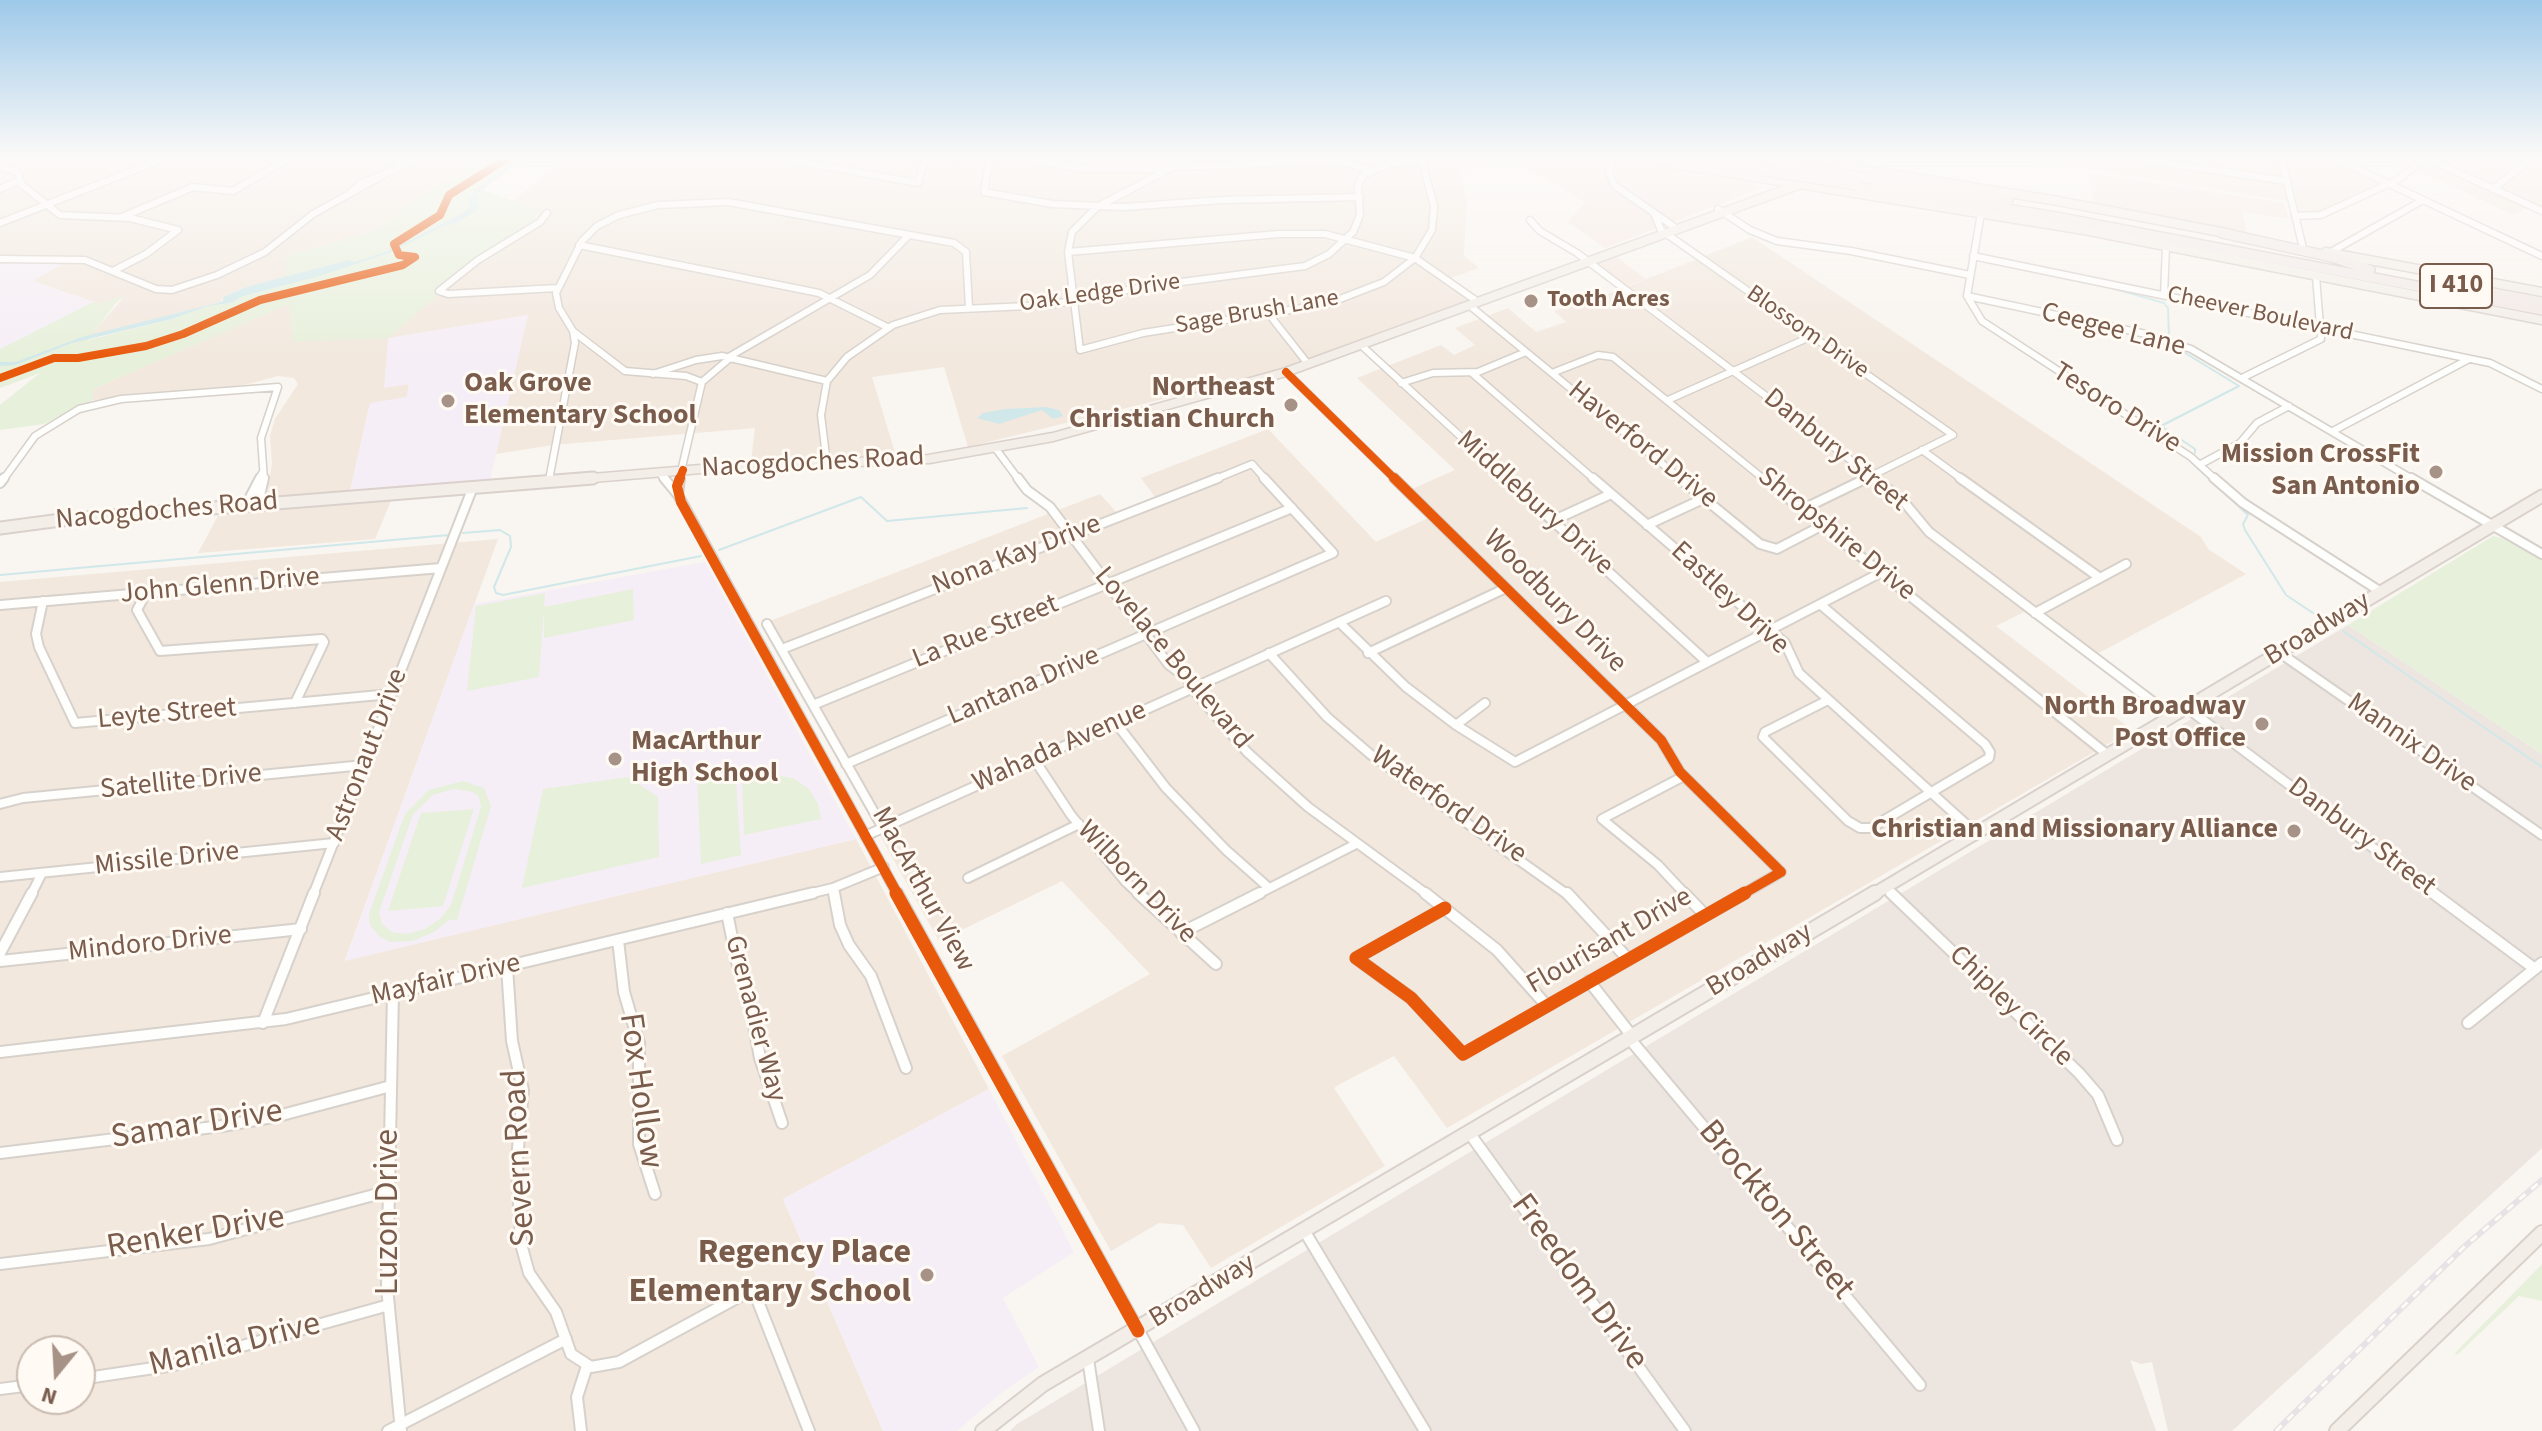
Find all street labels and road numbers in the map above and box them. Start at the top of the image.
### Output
road number: I 410 [2420,264,2492,308]
street label: Oak Ledge Drive [1018,268,1182,320]
street label: Blossom Drive [1740,280,1874,386]
street label: Cheever Boulevard [2164,281,2356,349]
street label: Sage Brush Lane [1173,284,1341,342]
street label: Ceegee Lane [2037,297,2189,365]
street label: Tesoro Drive [2046,356,2186,462]
street label: Haverford Drive [1560,375,1724,517]
street label: Danbury Street [1756,382,1914,520]
street label: Middlebury Drive [1448,425,1620,583]
street label: Nacogdoches Road [701,441,925,487]
street label: Shropshire Drive [1750,461,1922,609]
street label: Nacogdoches Road [54,486,280,538]
street label: Nona Kay Drive [928,508,1106,604]
street label: Woodbury Drive [1476,524,1632,680]
street label: Eastley Drive [1663,536,1795,662]
street label: Lovelace Boulevard [1086,561,1258,757]
street label: John Glenn Drive [119,562,321,612]
street label: Broadway [2259,585,2377,675]
street label: La Rue Street [908,589,1064,677]
street label: Lantana Drive [943,640,1105,734]
street label: Astronaut Drive [320,664,416,846]
street label: Mannix Drive [2340,687,2482,801]
street label: Leyte Street [96,692,238,738]
street label: Wahada Avenue [968,695,1152,801]
street label: Waterford Drive [1364,740,1532,872]
street label: Satellite Drive [99,758,263,808]
street label: Danbury Street [2280,771,2442,905]
street label: MacArthur View [863,802,981,978]
street label: Wilborn Drive [1069,814,1203,952]
street label: Missile Drive [93,836,241,884]
street label: Flourisant Drive [1522,881,1698,1003]
street label: Broadway [1701,916,1819,1006]
street label: Mindoro Drive [67,920,233,970]
street label: Grenadier Way [716,932,792,1106]
street label: Chipley Circle [1941,939,2079,1075]
street label: Mayfair Drive [368,948,524,1014]
street label: Fox Hollow [608,1011,670,1171]
street label: Severn Road [496,1068,546,1248]
street label: Samar Drive [108,1092,286,1160]
street label: Brockton Street [1688,1113,1862,1309]
street label: Luzon Drive [370,1129,410,1295]
street label: Freedom Drive [1501,1187,1655,1379]
street label: Renker Drive [104,1198,288,1270]
street label: Broadway [1144,1247,1262,1337]
street label: Manila Drive [145,1305,325,1387]

